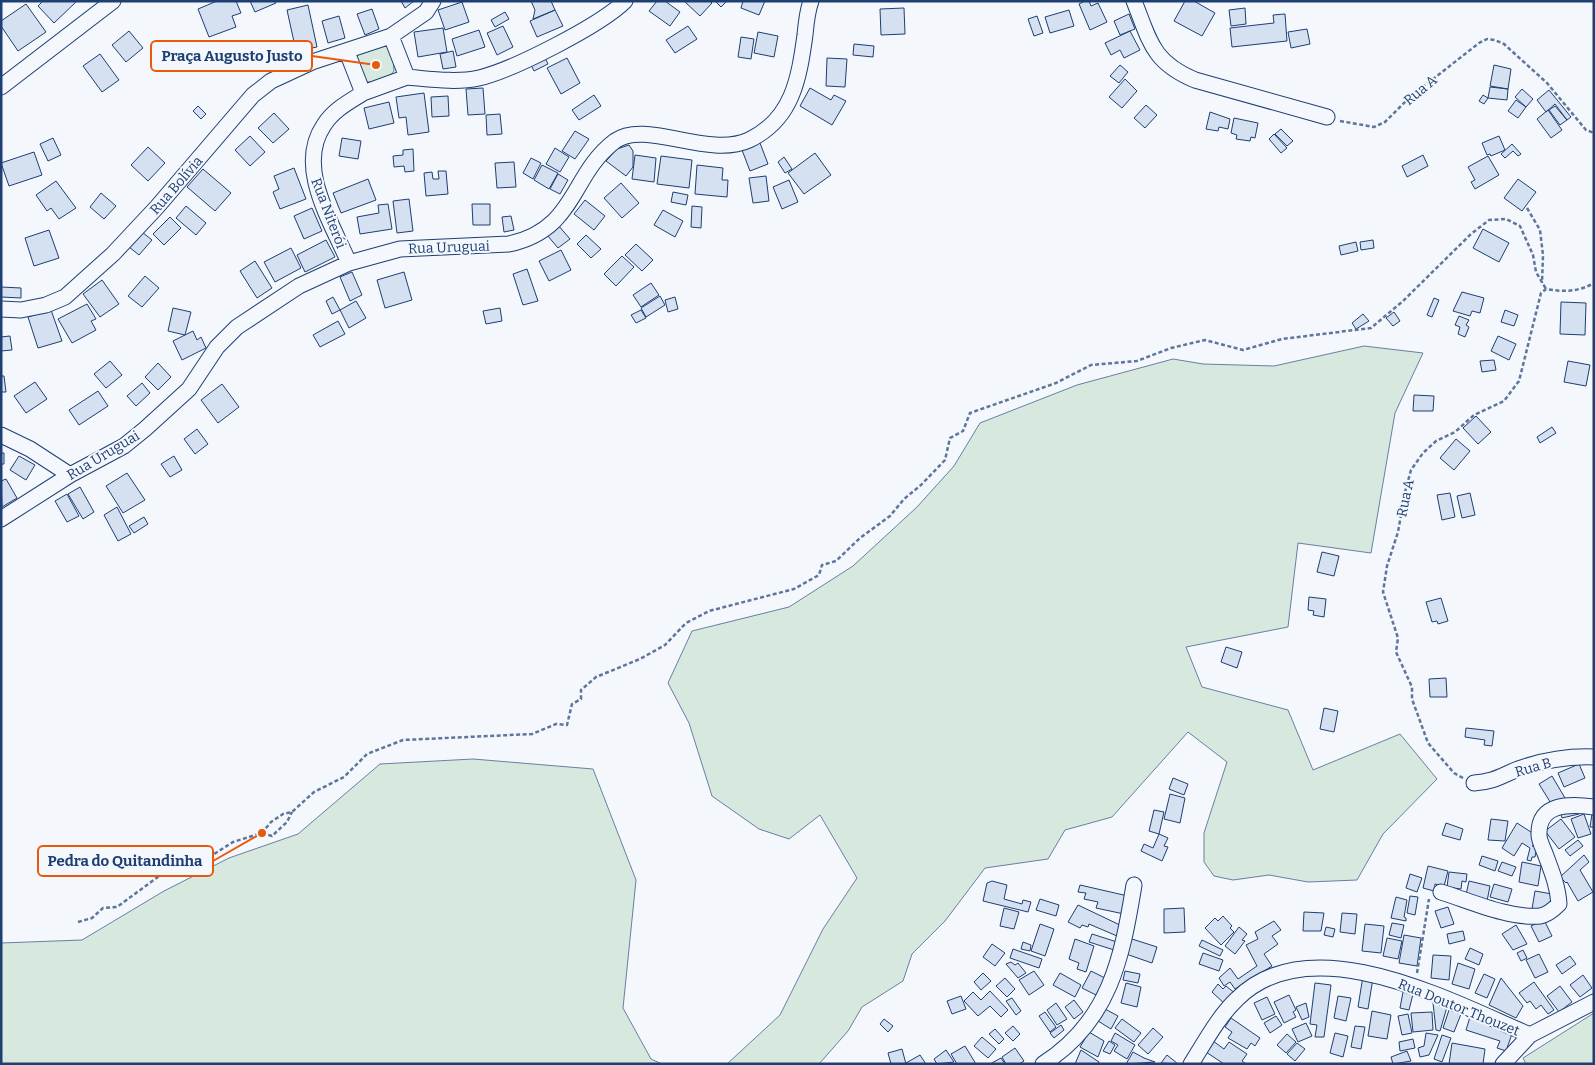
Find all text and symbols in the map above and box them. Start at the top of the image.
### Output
callout: Praça Augusto Justo [151,41,312,71]
text: Praça Augusto Justo [161,47,303,65]
street label: Rua A [1400,72,1440,109]
street label: Rua Bolívia [146,152,207,218]
street label: Rua Niterói [307,176,350,251]
street label: Rua Uruguai [408,238,490,257]
street label: Rua Uruguai [64,427,143,484]
street label: Rua A [1393,478,1418,518]
street label: Rua B [1513,754,1553,781]
callout: Pedra do Quitandinha [38,846,213,876]
text: Pedra do Quitandinha [48,852,203,870]
street label: Rua Doutor Thouzet [1396,975,1522,1040]

